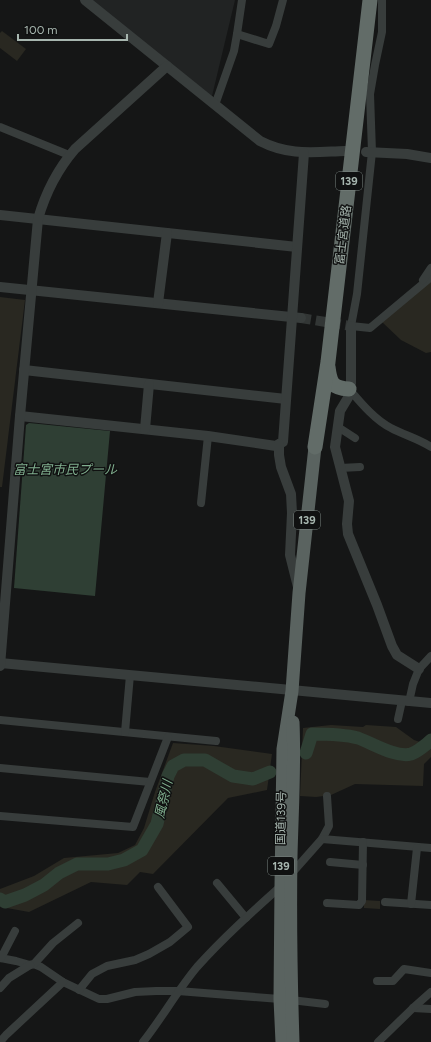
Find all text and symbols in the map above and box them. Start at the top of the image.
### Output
scale bar [18,16,127,42]
text: 100 m [24,23,58,37]
road number: 139 [336,172,362,190]
street label: 富士宮道路 [332,204,354,266]
water label: 富士宮市民プール [13,462,118,477]
road number: 139 [294,511,320,529]
water label: 風祭川 [152,776,176,820]
street label: 国道139号 [274,791,288,845]
road number: 139 [268,857,294,875]

